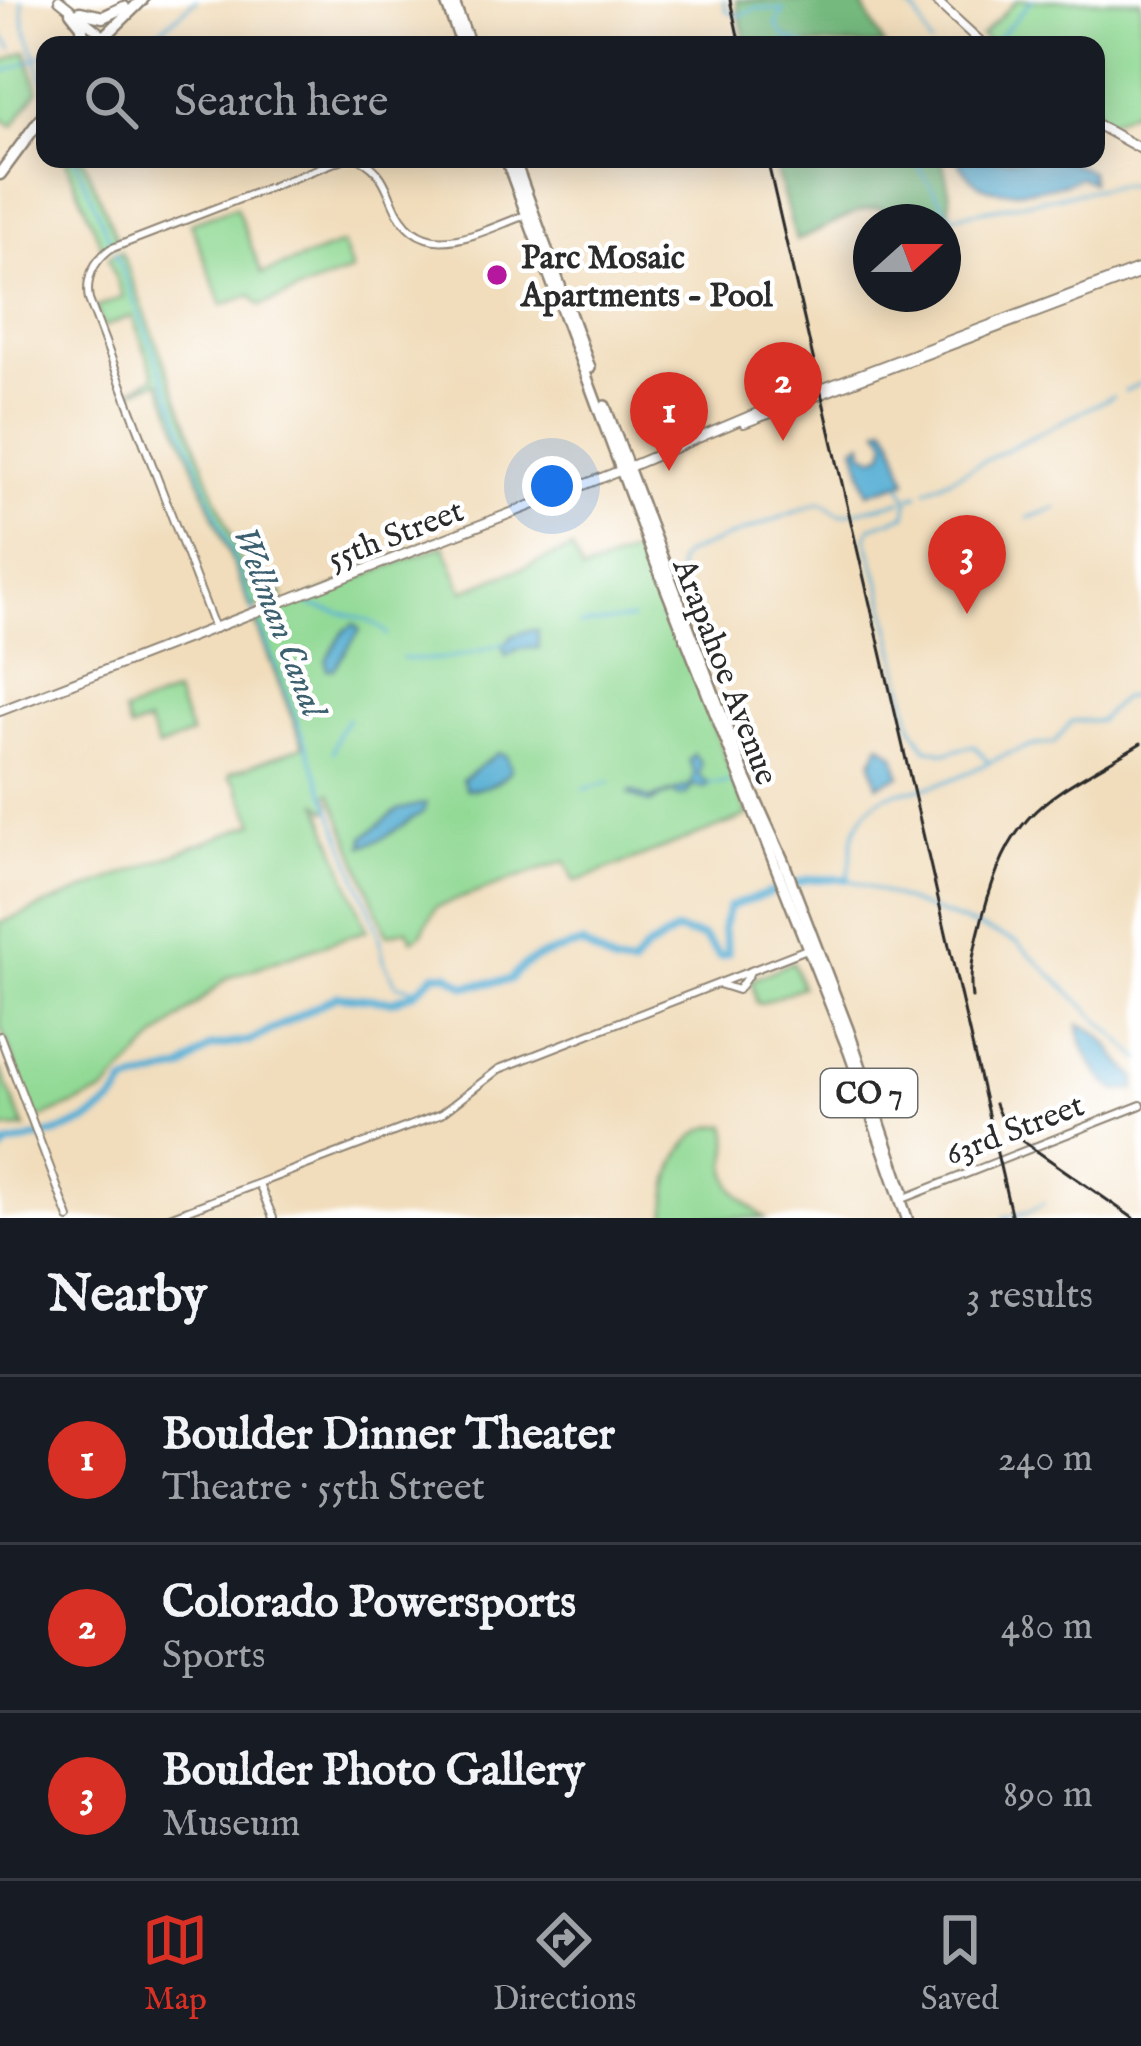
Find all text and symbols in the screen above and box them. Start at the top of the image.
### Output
search box [36,36,1105,168]
icon: search [78,69,144,135]
text: Search here [174,74,388,131]
north arrow [853,204,961,312]
place label: Parc Mosaic Apartments - Pool [519,238,773,318]
marker: Parc Mosaic Apartments - Pool [484,262,510,288]
pin: 2 [744,342,822,441]
pin: 1 [630,372,708,471]
your location [522,456,582,516]
street label: 55th Street [322,491,470,581]
pin: 3 [928,515,1006,614]
water label: Wellman Canal [221,520,336,726]
street label: Arapahoe Avenue [661,552,787,791]
road number: CO 7 [821,1069,917,1117]
street label: 63rd Street [940,1085,1090,1176]
text: Nearby [48,1264,207,1329]
text: 3 results [966,1272,1093,1321]
text: Boulder Dinner Theater [162,1407,615,1464]
text: 1 [80,1435,94,1484]
text: 240 m [998,1435,1093,1484]
text: Theatre · 55th Street [162,1464,485,1513]
text: Colorado Powersports [162,1575,576,1632]
text: 2 [78,1603,96,1652]
text: 480 m [1001,1603,1093,1652]
text: Sports [162,1632,265,1681]
text: Boulder Photo Gallery [162,1743,585,1800]
text: 3 [80,1771,94,1820]
text: 890 m [1003,1771,1093,1820]
text: Museum [162,1800,300,1849]
tab: Map [142,1907,208,2021]
tab: Directions [493,1907,636,2021]
tab: Saved [921,1907,999,2021]

